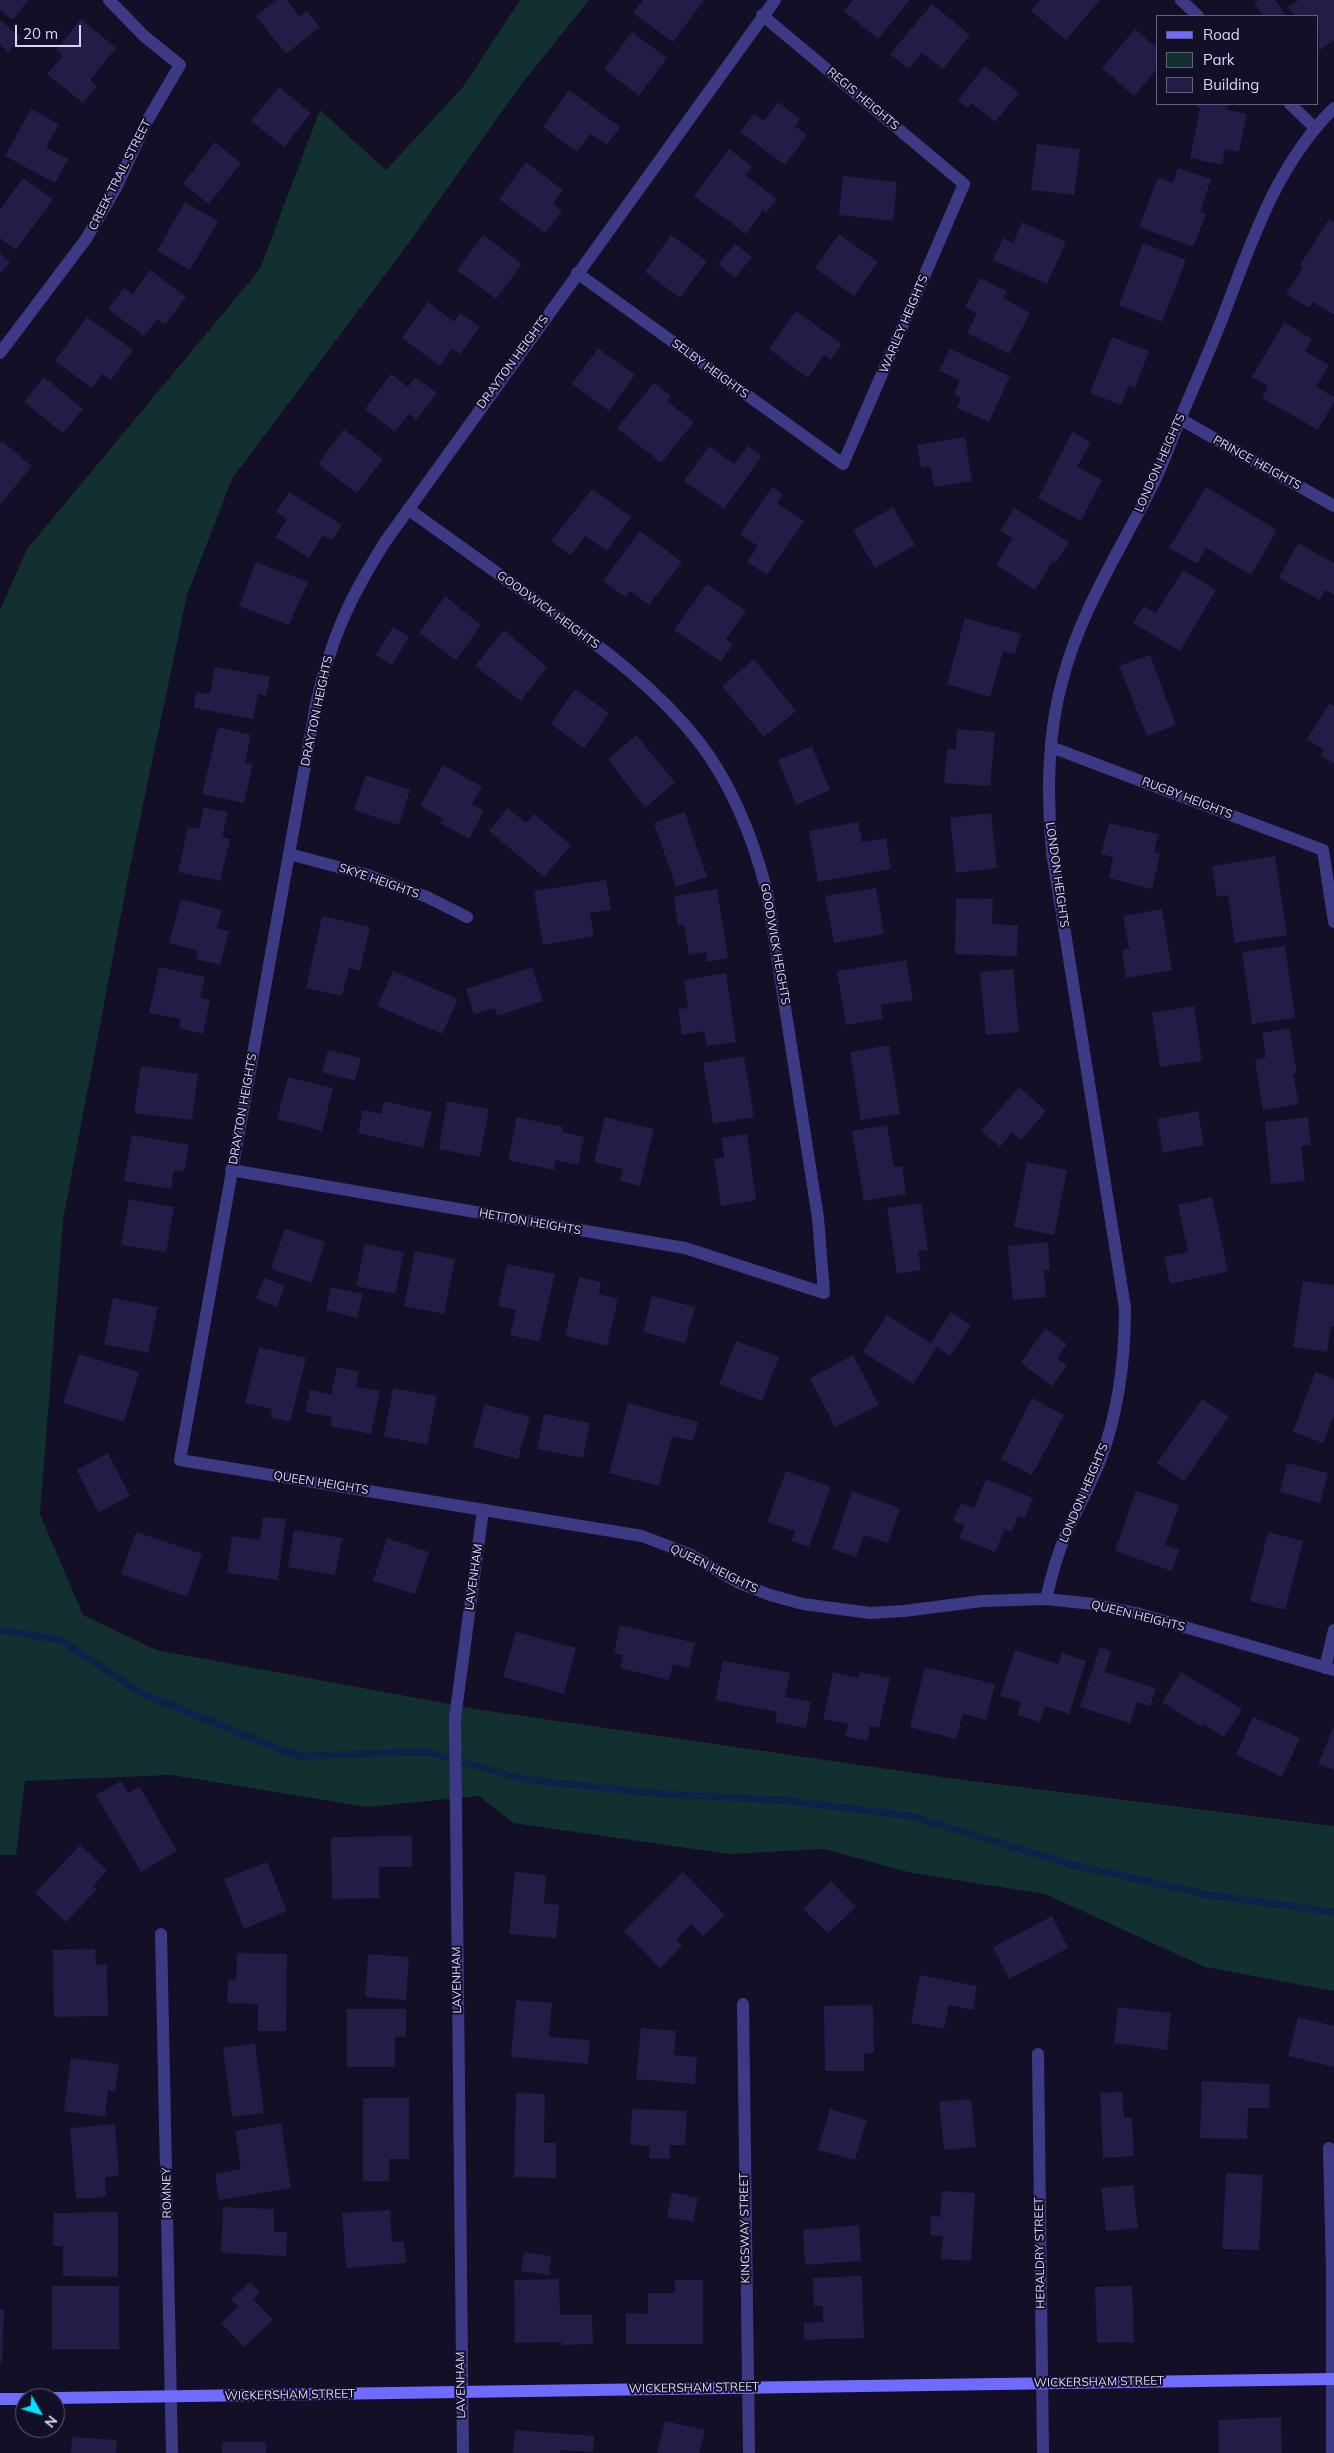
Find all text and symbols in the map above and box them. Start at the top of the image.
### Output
scale bar [18,15,84,47]
legend [1156,15,1319,105]
text: 20 m [23,24,58,43]
text: Road [1203,25,1240,44]
text: Park [1203,50,1235,69]
street label: REGIS HEIGHTS [824,65,902,133]
text: Building [1203,75,1259,94]
street label: CREEK TRAIL STREET [86,117,154,233]
street label: WARLEY HEIGHTS [877,273,931,375]
street label: DRAYTON HEIGHTS [474,312,552,412]
street label: SELBY HEIGHTS [669,336,751,402]
street label: LONDON HEIGHTS [1132,411,1188,515]
street label: PRINCE HEIGHTS [1211,433,1303,493]
street label: GOODWICK HEIGHTS [494,568,602,652]
street label: DRAYTON HEIGHTS [298,654,336,768]
street label: RUGBY HEIGHTS [1140,774,1234,822]
street label: LONDON HEIGHTS [1042,821,1072,929]
street label: SKYE HEIGHTS [337,861,421,901]
street label: GOODWICK HEIGHTS [757,882,793,1006]
street label: DRAYTON HEIGHTS [226,1052,260,1166]
street label: HETTON HEIGHTS [478,1206,582,1238]
street label: LONDON HEIGHTS [1057,1441,1111,1545]
street label: QUEEN HEIGHTS [272,1468,370,1498]
street label: QUEEN HEIGHTS [668,1541,760,1597]
street label: LAVENHAM [462,1543,486,1611]
street label: QUEEN HEIGHTS [1090,1597,1186,1635]
street label: LAVENHAM [449,1946,465,2014]
street label: ROMNEY [159,2167,175,2219]
street label: KINGSWAY STREET [737,2172,753,2284]
street label: HERALDRY STREET [1032,2197,1048,2309]
street label: LAVENHAM [453,2351,469,2419]
street label: WICKERSHAM STREET [1034,2374,1164,2390]
street label: WICKERSHAM STREET [629,2380,759,2396]
street label: WICKERSHAM STREET [225,2387,355,2403]
north arrow [15,2388,65,2438]
text: N [41,2412,61,2431]

